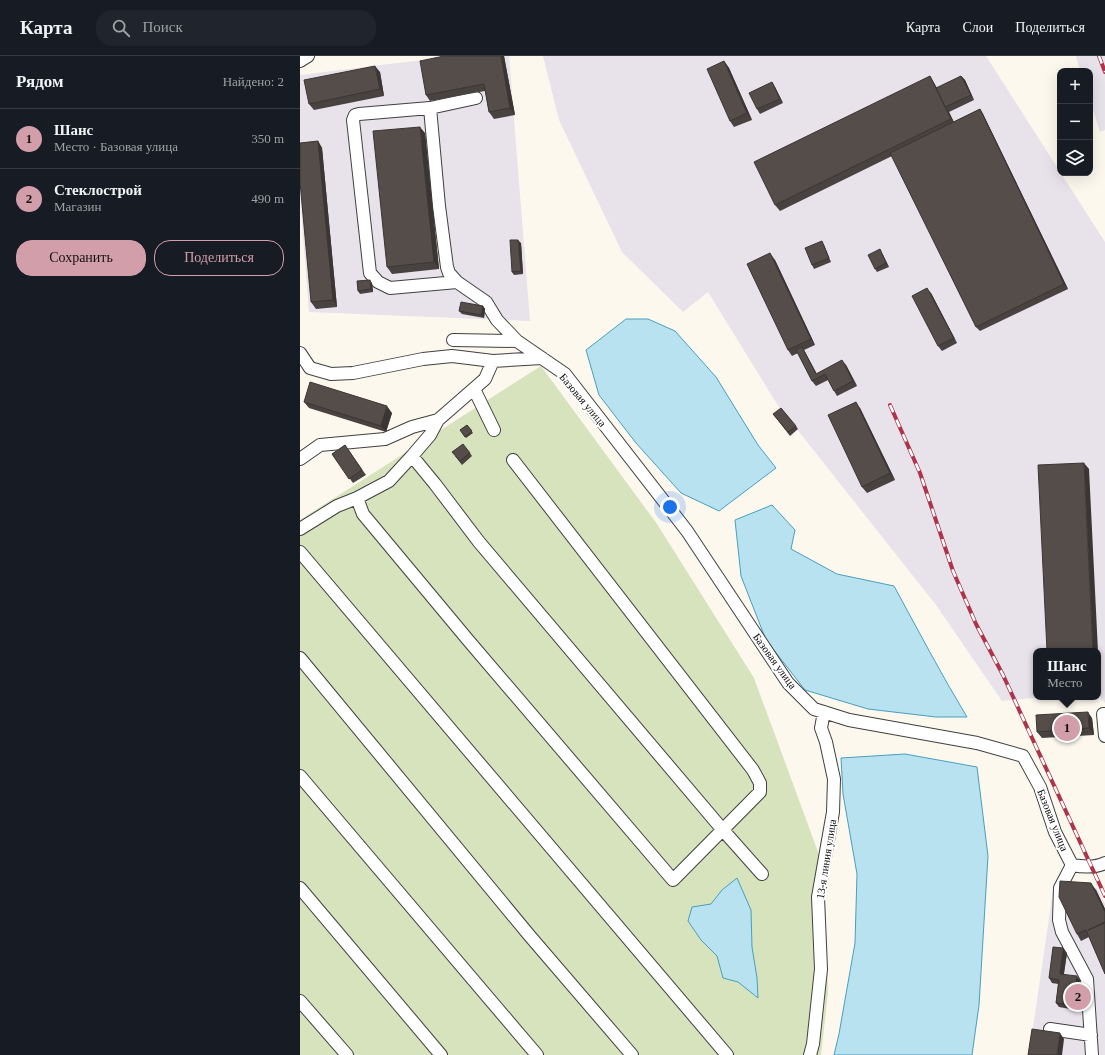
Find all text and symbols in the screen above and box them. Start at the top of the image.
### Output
search box [96,10,376,46]
text: Карта [20,17,72,38]
icon: search [110,17,132,39]
text: Поиск [142,19,183,35]
text: Карта [906,20,940,35]
text: Слои [962,20,993,35]
text: Поделиться [1015,20,1085,35]
map controls [1057,68,1093,176]
button: + [1057,68,1093,104]
text: Рядом [16,72,64,91]
text: Найдено: 2 [223,74,284,89]
button: − [1057,104,1093,140]
text: Шанс [54,122,93,138]
text: 1 [26,131,32,146]
text: 350 m [251,131,284,146]
text: Место · Базовая улица [54,139,178,154]
button: layers [1057,140,1093,176]
text: Стеклострой [54,182,142,198]
text: 2 [26,191,32,206]
text: 490 m [251,191,284,206]
text: Магазин [54,199,101,214]
button: Сохранить [16,240,146,276]
button: Поделиться [154,240,284,276]
street label: Базовая улица [557,371,609,429]
your location [660,497,680,517]
street label: Базовая улица [751,631,799,691]
popup [1033,648,1101,700]
text: Шанс [1047,658,1087,674]
text: Место [1047,675,1083,690]
pin: 1 [1054,713,1080,743]
street label: Базовая улица [1035,787,1071,853]
street label: 13-я линия улица [814,818,838,900]
pin: 2 [1065,982,1091,1012]

